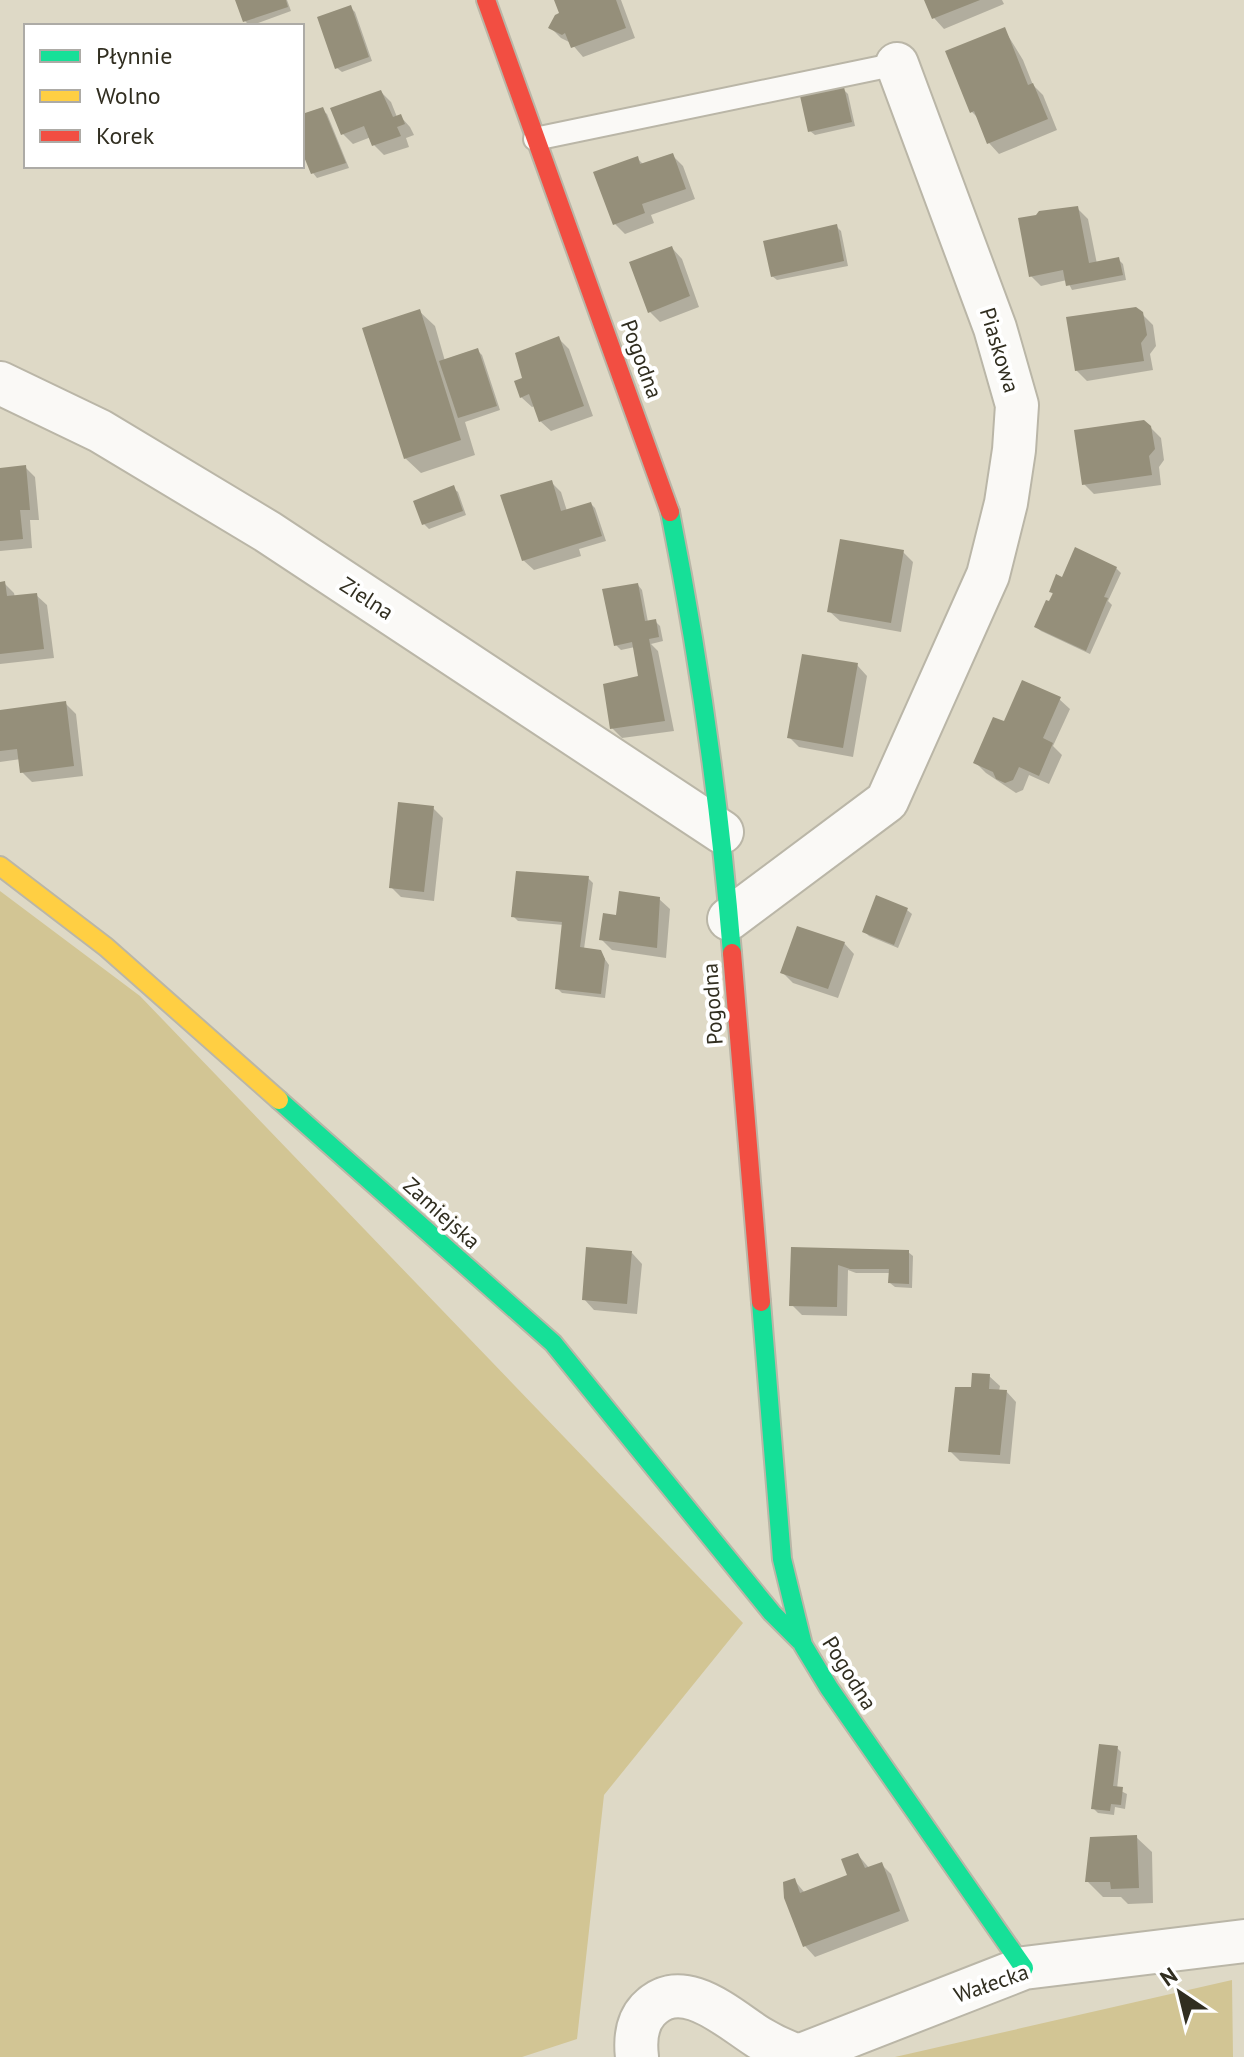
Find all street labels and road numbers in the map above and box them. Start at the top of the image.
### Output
street label: Piaskowa [974,304,1026,396]
street label: Pogodna [615,316,669,402]
street label: Zielna [335,570,399,626]
street label: Pogodna [695,962,729,1046]
street label: Zamiejska [398,1171,486,1255]
street label: Pogodna [816,1631,884,1715]
street label: Wałecka [950,1957,1032,2009]

